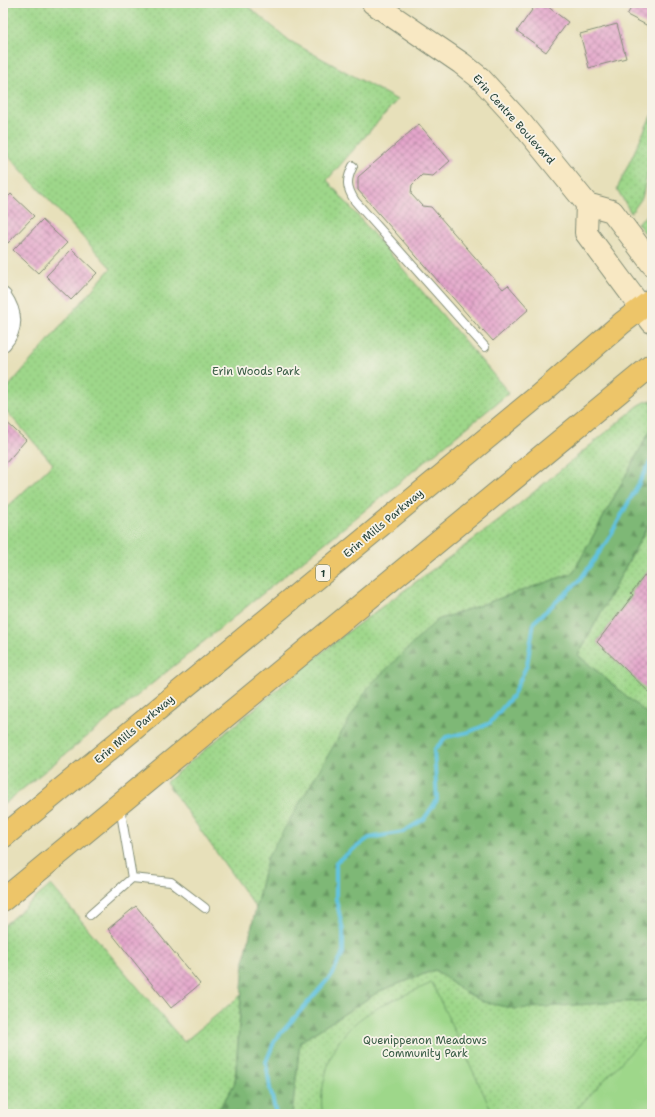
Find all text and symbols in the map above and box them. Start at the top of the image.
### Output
street label: Erin Centre Boulevard [469,71,558,168]
park label: Erin Woods Park [212,364,300,379]
street label: Erin Mills Parkway [340,486,426,561]
road number: 1 [316,565,330,581]
street label: Erin Mills Parkway [91,692,177,767]
park label: Quenippenon Meadows Community Park [363,1033,487,1061]

